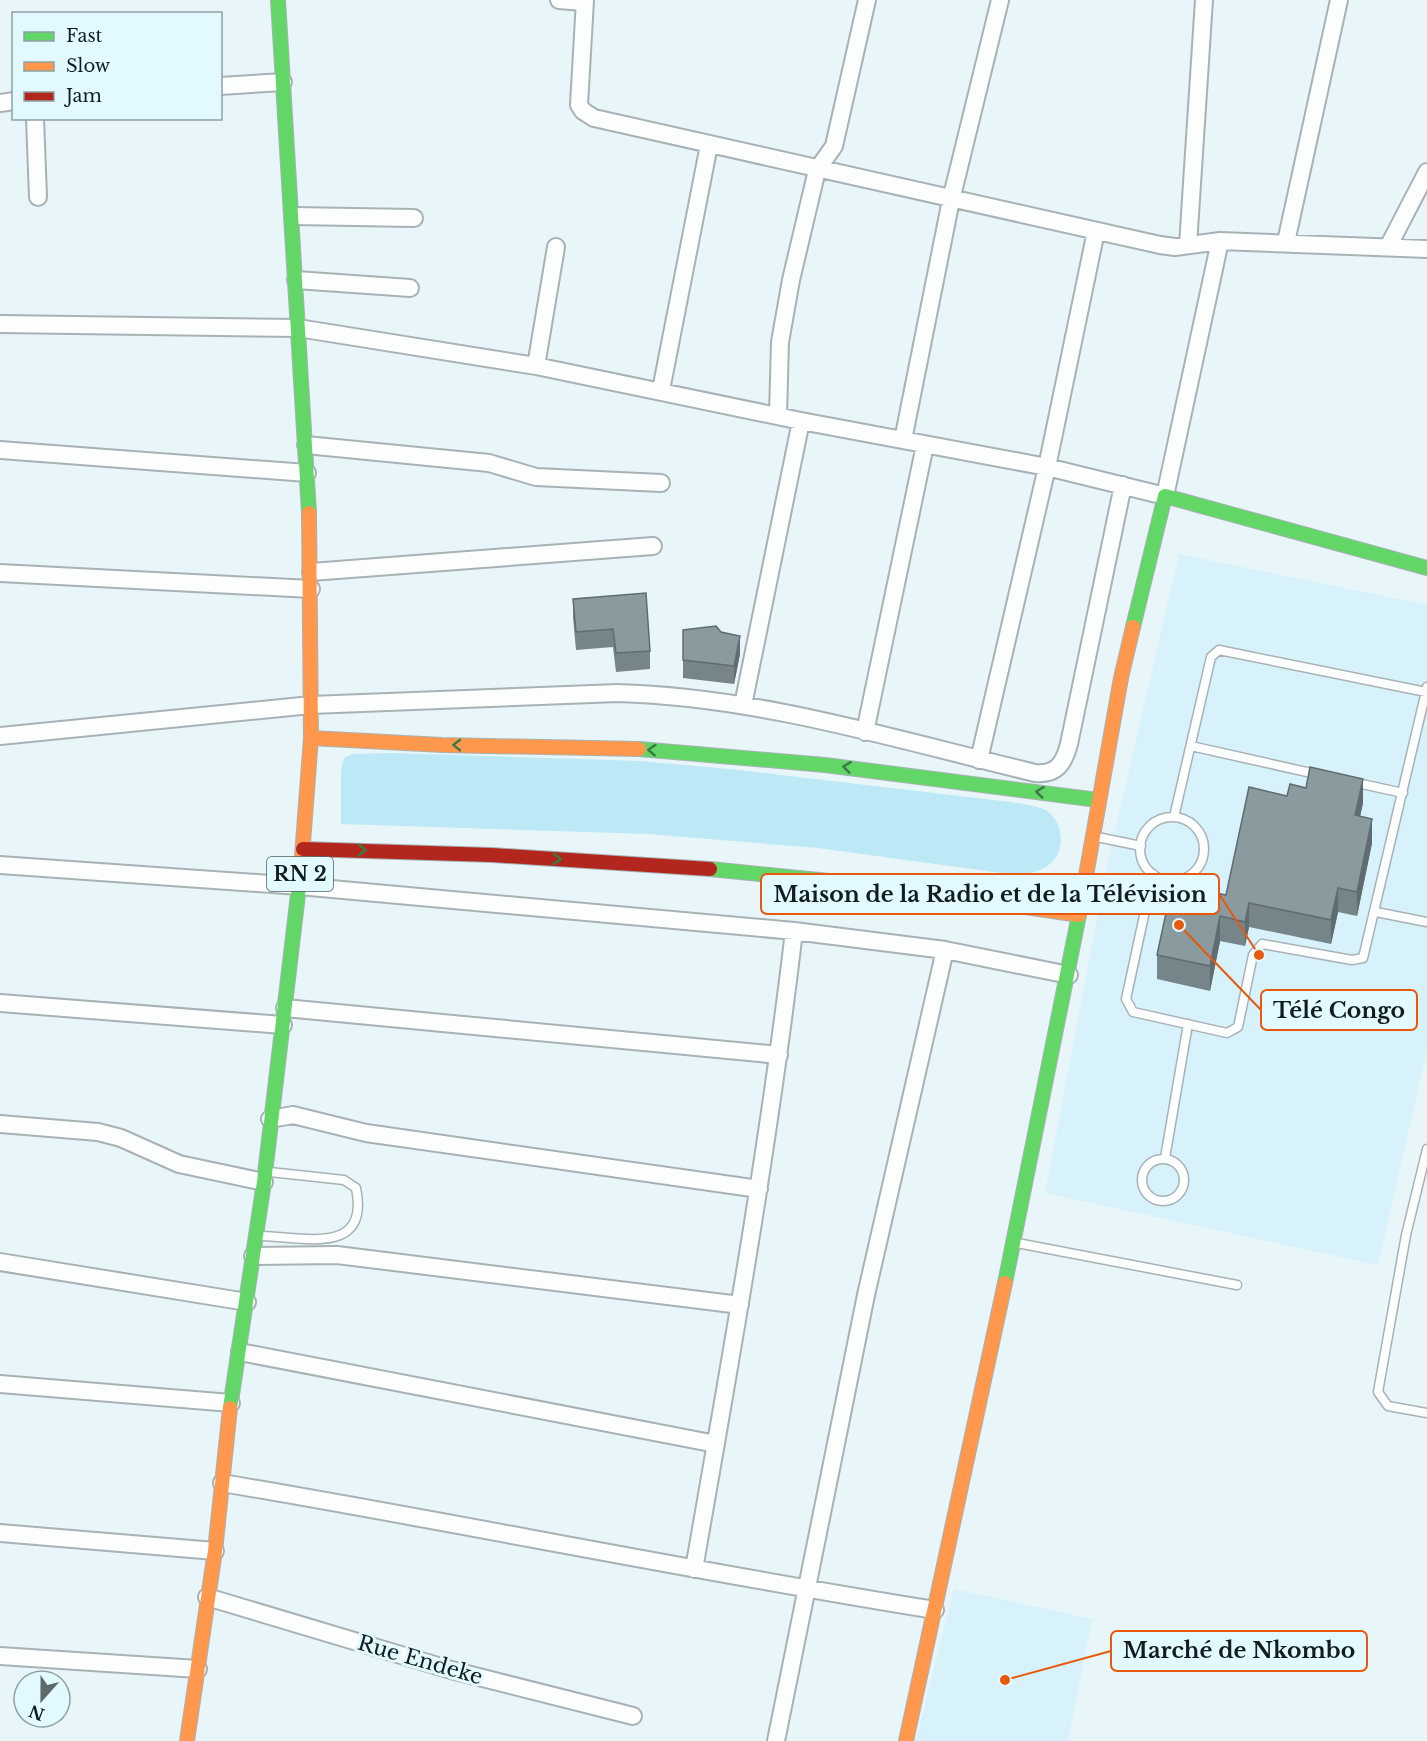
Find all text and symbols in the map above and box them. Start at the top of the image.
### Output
legend [12,12,222,120]
text: Fast [66,25,103,47]
text: Slow [66,55,111,77]
text: Jam [64,85,102,107]
one-way arrow [453,739,462,752]
one-way arrow [648,743,657,756]
one-way arrow [842,762,851,774]
one-way arrow [1035,786,1045,799]
one-way arrow [357,844,366,856]
one-way arrow [552,852,561,865]
road number: RN 2 [267,857,333,891]
callout: Maison de la Radio et de la Télévision [761,874,1219,914]
text: Maison de la Radio et de la Télévision [773,881,1207,908]
callout: Télé Congo [1261,990,1417,1030]
text: Télé Congo [1273,997,1405,1024]
street label: Rue Endeke [355,1630,485,1690]
callout: Marché de Nkombo [1111,1631,1367,1671]
text: Marché de Nkombo [1123,1637,1355,1664]
north arrow [12,1669,72,1729]
text: N [26,1701,47,1725]

